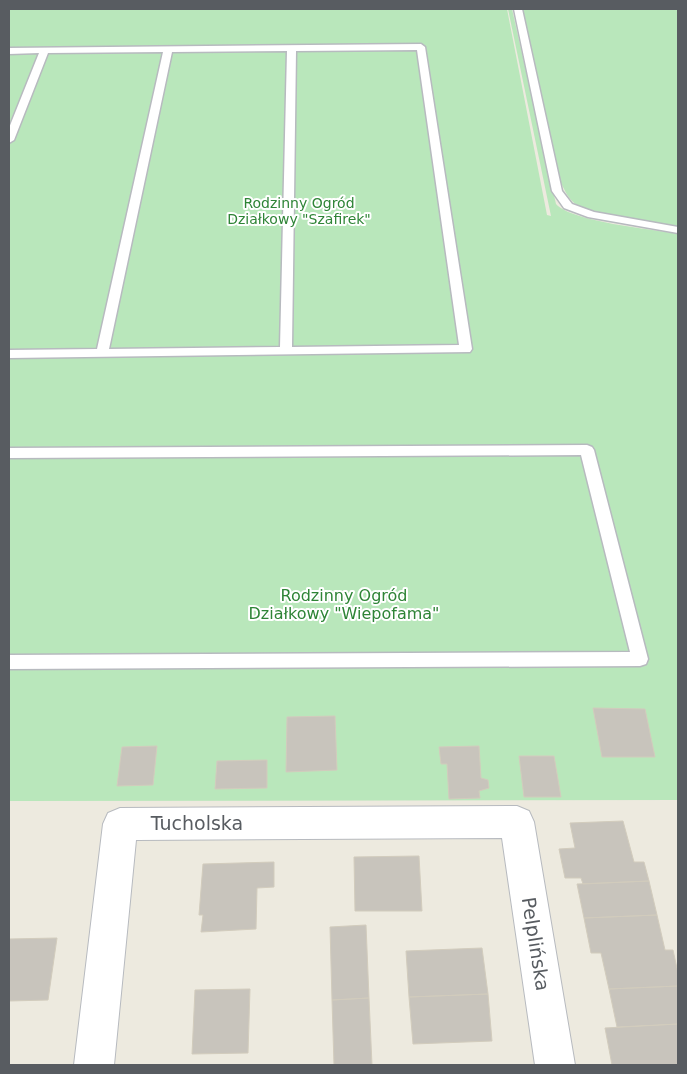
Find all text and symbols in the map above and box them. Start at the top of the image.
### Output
park label: Rodzinny Ogród Działkowy "Szafirek" [227,195,371,227]
park label: Rodzinny Ogród Działkowy "Wiepofama" [249,586,439,623]
street label: Tucholska [150,812,243,834]
street label: Pelplińska [518,896,554,992]

